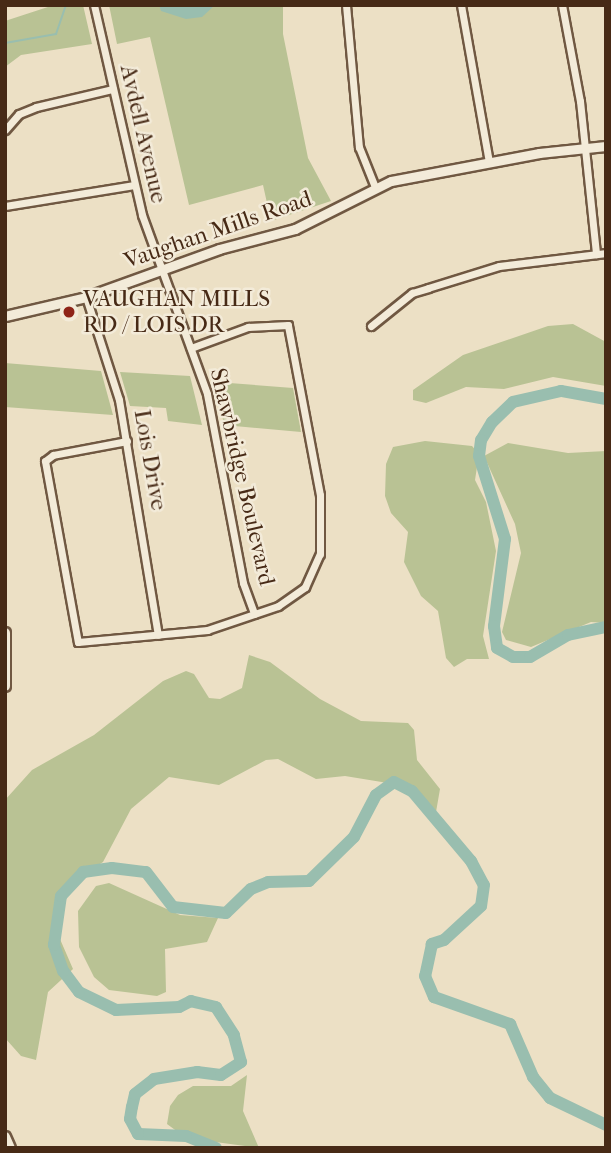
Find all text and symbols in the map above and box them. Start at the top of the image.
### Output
street label: Avdell Avenue [114,62,172,206]
street label: Vaughan Mills Road [121,185,315,275]
place label: VAUGHAN MILLS RD / LOIS DR [83,285,270,339]
marker: VAUGHAN MILLS RD / LOIS DR [61,304,77,320]
street label: Shawbridge Boulevard [204,366,280,588]
street label: Lois Drive [128,407,172,513]

